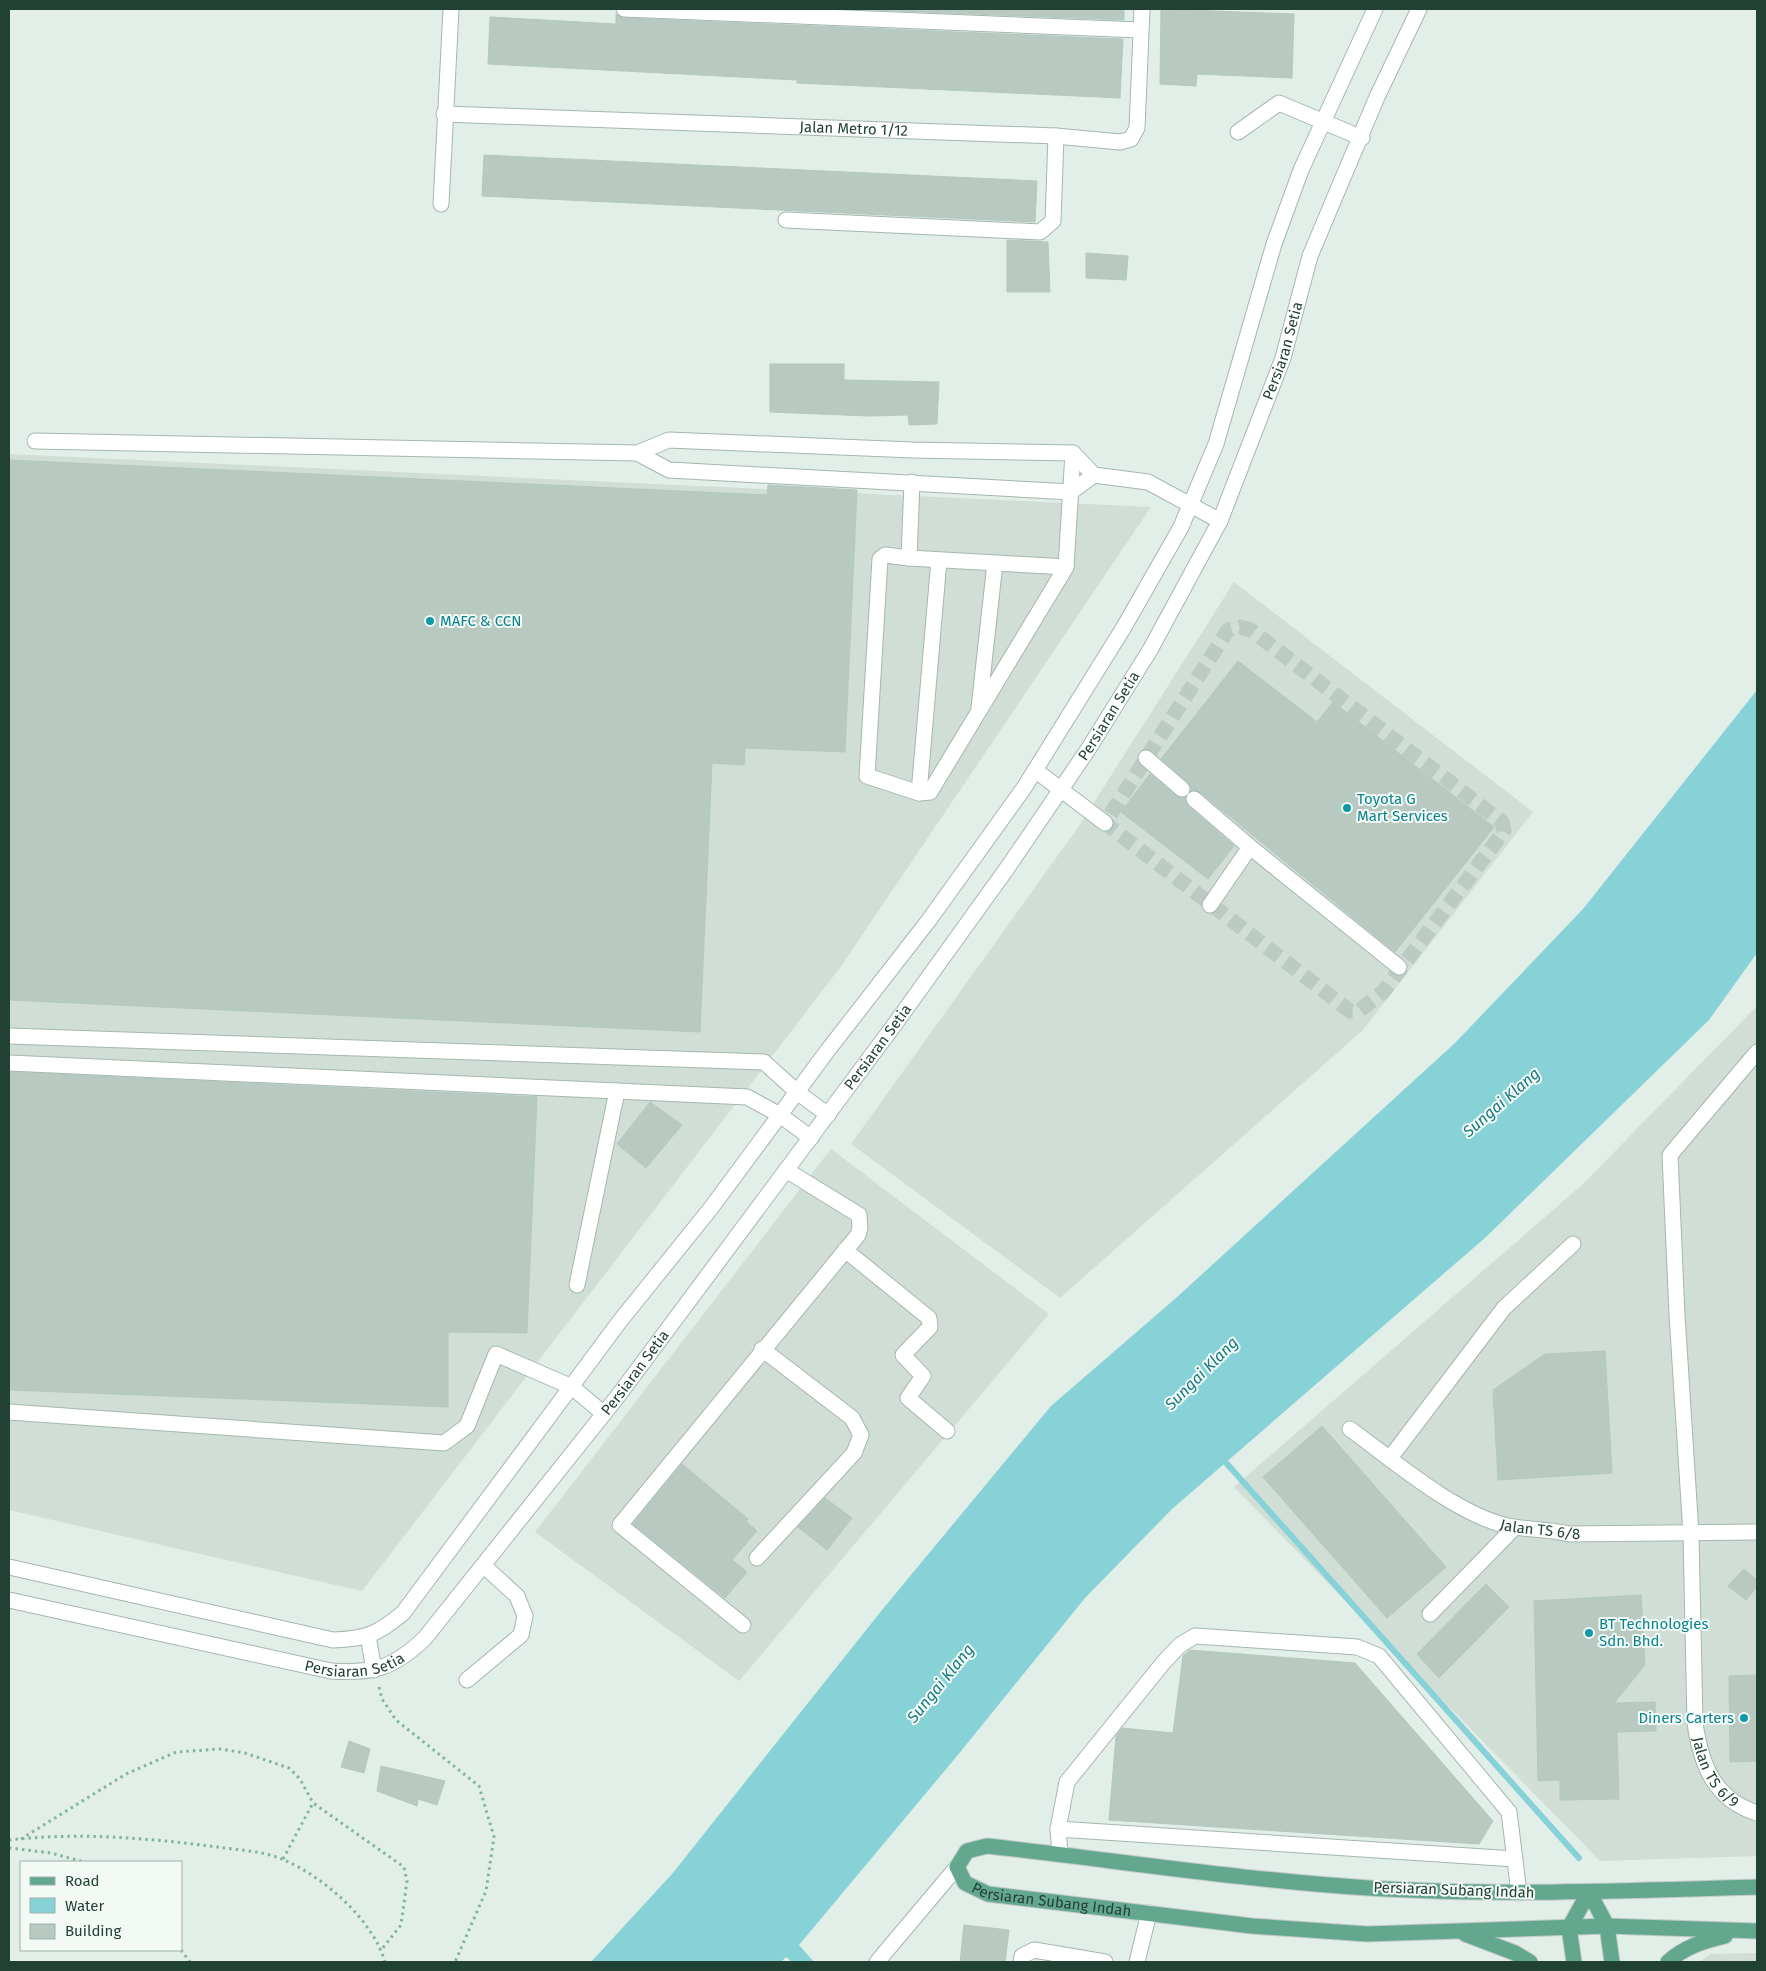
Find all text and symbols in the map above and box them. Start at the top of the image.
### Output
street label: Jalan Metro 1/12 [799,118,908,140]
street label: Persiaran Setia [1259,300,1306,402]
place label: MAFC & CCN [440,612,521,630]
marker: MAFC & CCN [424,615,436,627]
street label: Persiaran Setia [1074,668,1144,764]
place label: Toyota G Mart Services [1357,790,1448,825]
marker: Toyota G Mart Services [1341,802,1353,814]
street label: Persiaran Setia [840,1001,915,1093]
water label: Sungai Klang [1458,1064,1544,1142]
street label: Persiaran Setia [597,1327,673,1419]
water label: Sungai Klang [1160,1333,1242,1415]
street label: Jalan TS 6/8 [1498,1515,1580,1543]
place label: BT Technologies Sdn. Bhd. [1599,1615,1708,1650]
marker: BT Technologies Sdn. Bhd. [1583,1627,1595,1639]
water label: Sungai Klang [902,1640,978,1727]
street label: Persiaran Setia [303,1649,408,1681]
place label: Diners Carters [1638,1709,1734,1727]
marker: Diners Carters [1738,1712,1750,1724]
street label: Jalan TS 6/9 [1689,1735,1742,1812]
legend [20,1861,182,1951]
text: Road [65,1872,100,1890]
street label: Persiaran Subang Indah [1373,1878,1535,1902]
street label: Persiaran Subang Indah [969,1879,1132,1920]
text: Water [65,1897,104,1915]
text: Building [65,1922,121,1940]

